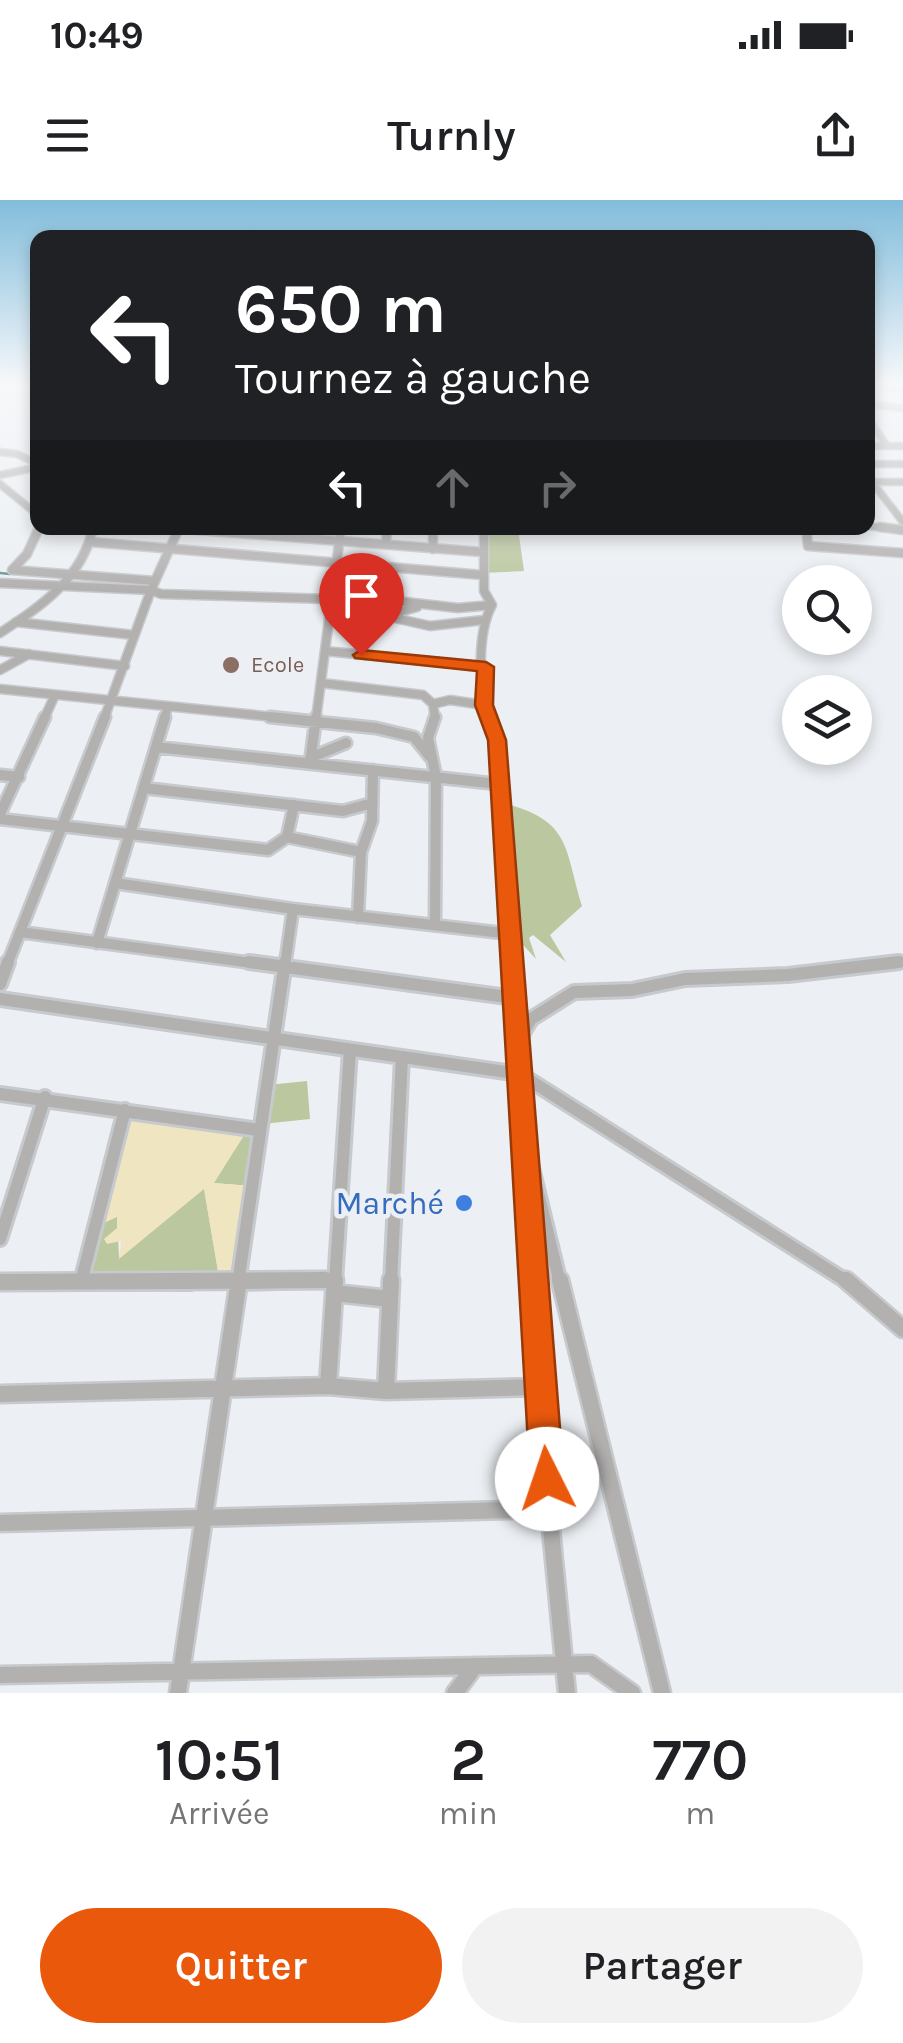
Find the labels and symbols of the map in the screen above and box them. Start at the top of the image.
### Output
pin [319,553,404,656]
place label: Ecole [251,652,304,678]
marker: Ecole [220,654,242,676]
place label: Marché [335,1185,444,1222]
marker: Marché [453,1192,475,1214]
position arrow [495,1427,599,1531]

